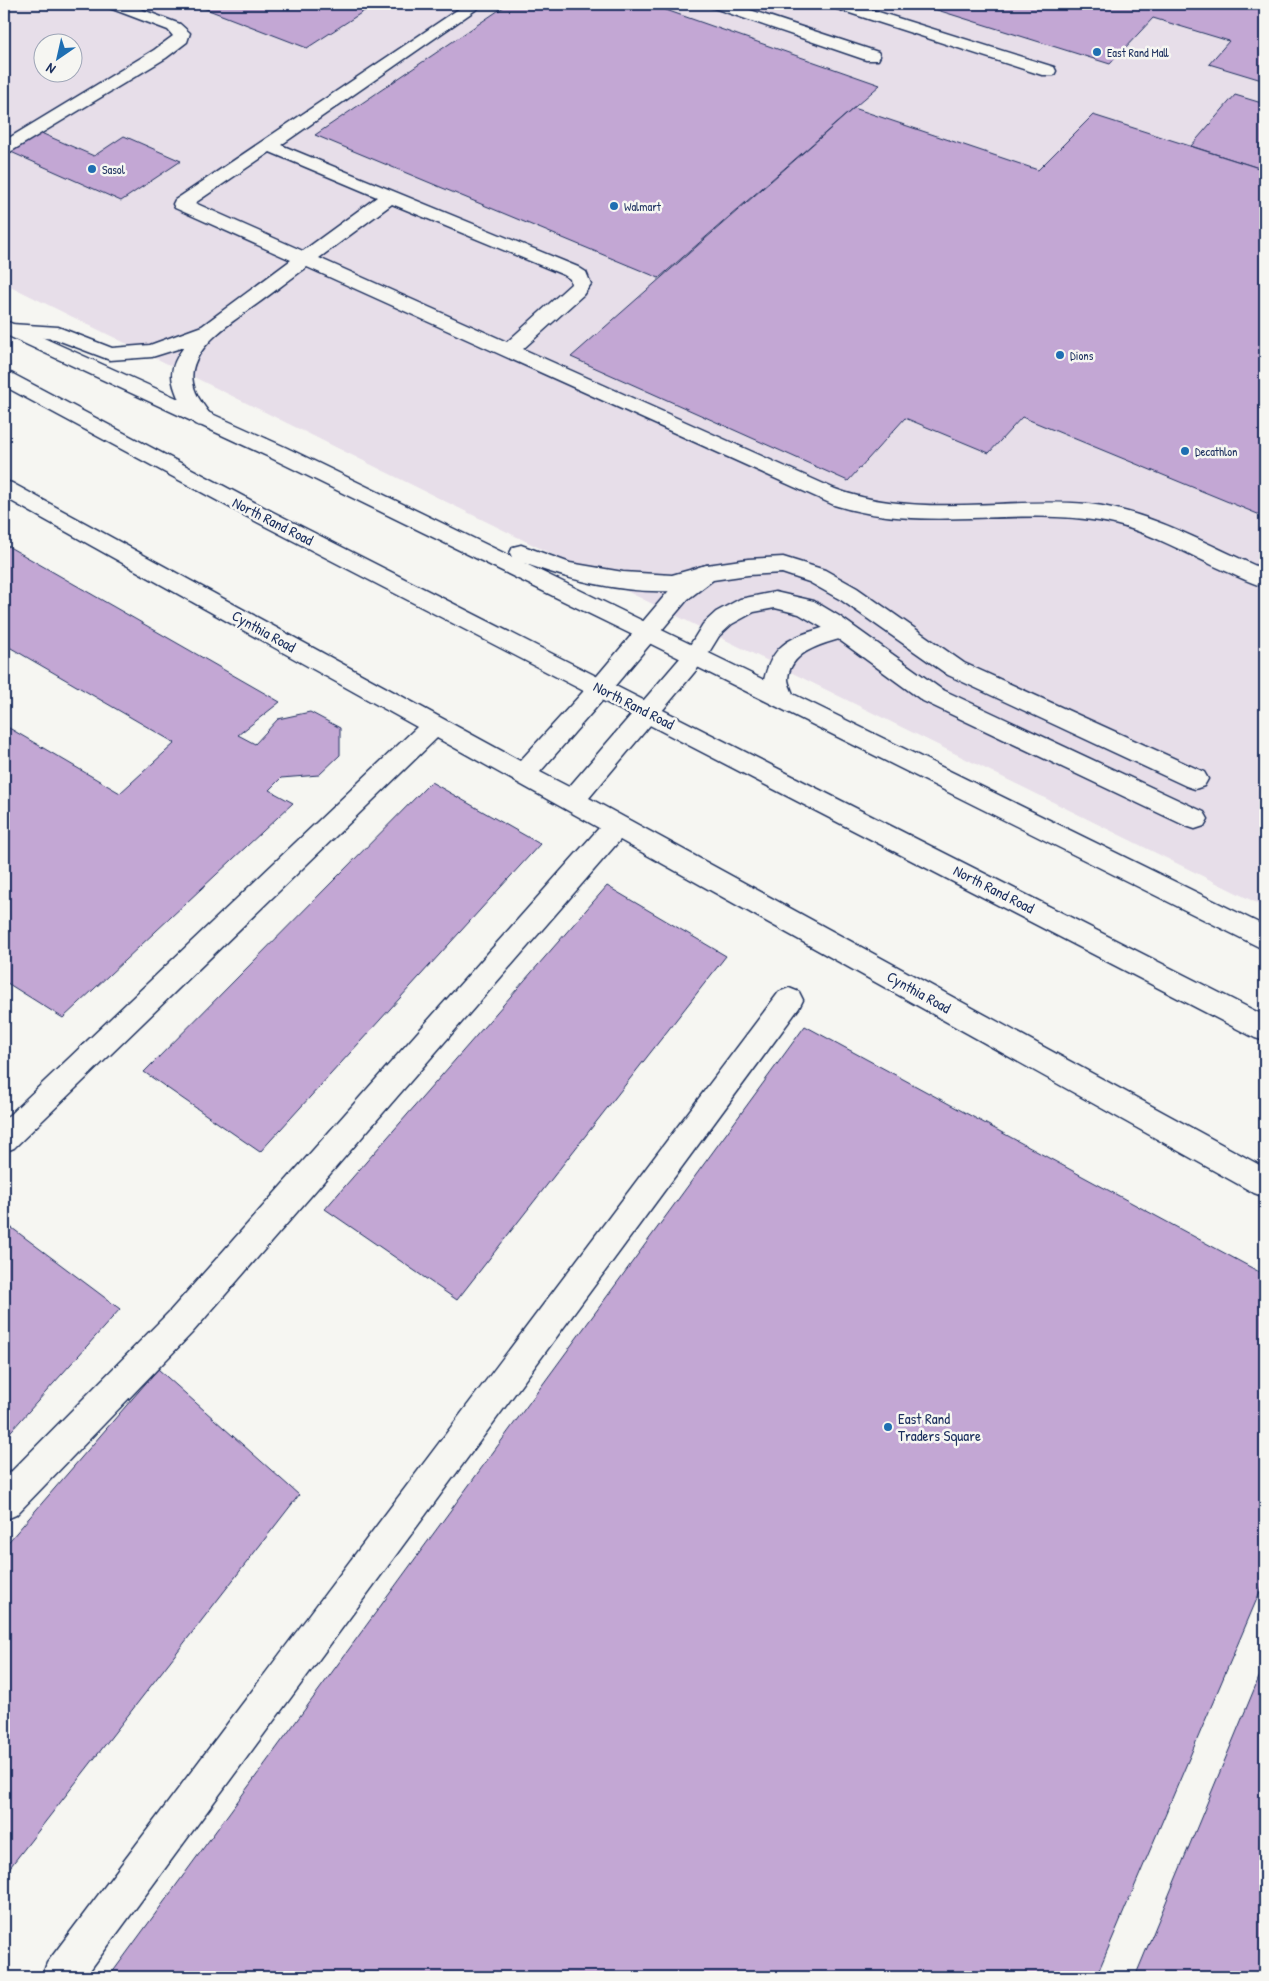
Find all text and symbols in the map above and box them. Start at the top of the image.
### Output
north arrow [32,32,82,82]
place label: East Rand Mall [1107,44,1169,61]
marker: East Rand Mall [1091,46,1103,58]
text: N [42,59,59,79]
place label: Sasol [102,161,126,178]
marker: Sasol [86,163,98,175]
place label: Walmart [624,198,662,215]
marker: Walmart [608,200,620,212]
place label: Dions [1070,347,1094,364]
marker: Dions [1054,349,1066,361]
place label: Decathlon [1195,443,1237,460]
marker: Decathlon [1179,445,1191,457]
street label: North Rand Road [229,492,317,550]
street label: Cynthia Road [228,605,300,657]
street label: North Rand Road [590,676,678,734]
street label: North Rand Road [950,860,1038,918]
street label: Cynthia Road [883,966,955,1018]
place label: East Rand Traders Square [898,1408,981,1446]
marker: East Rand Traders Square [882,1421,894,1433]

